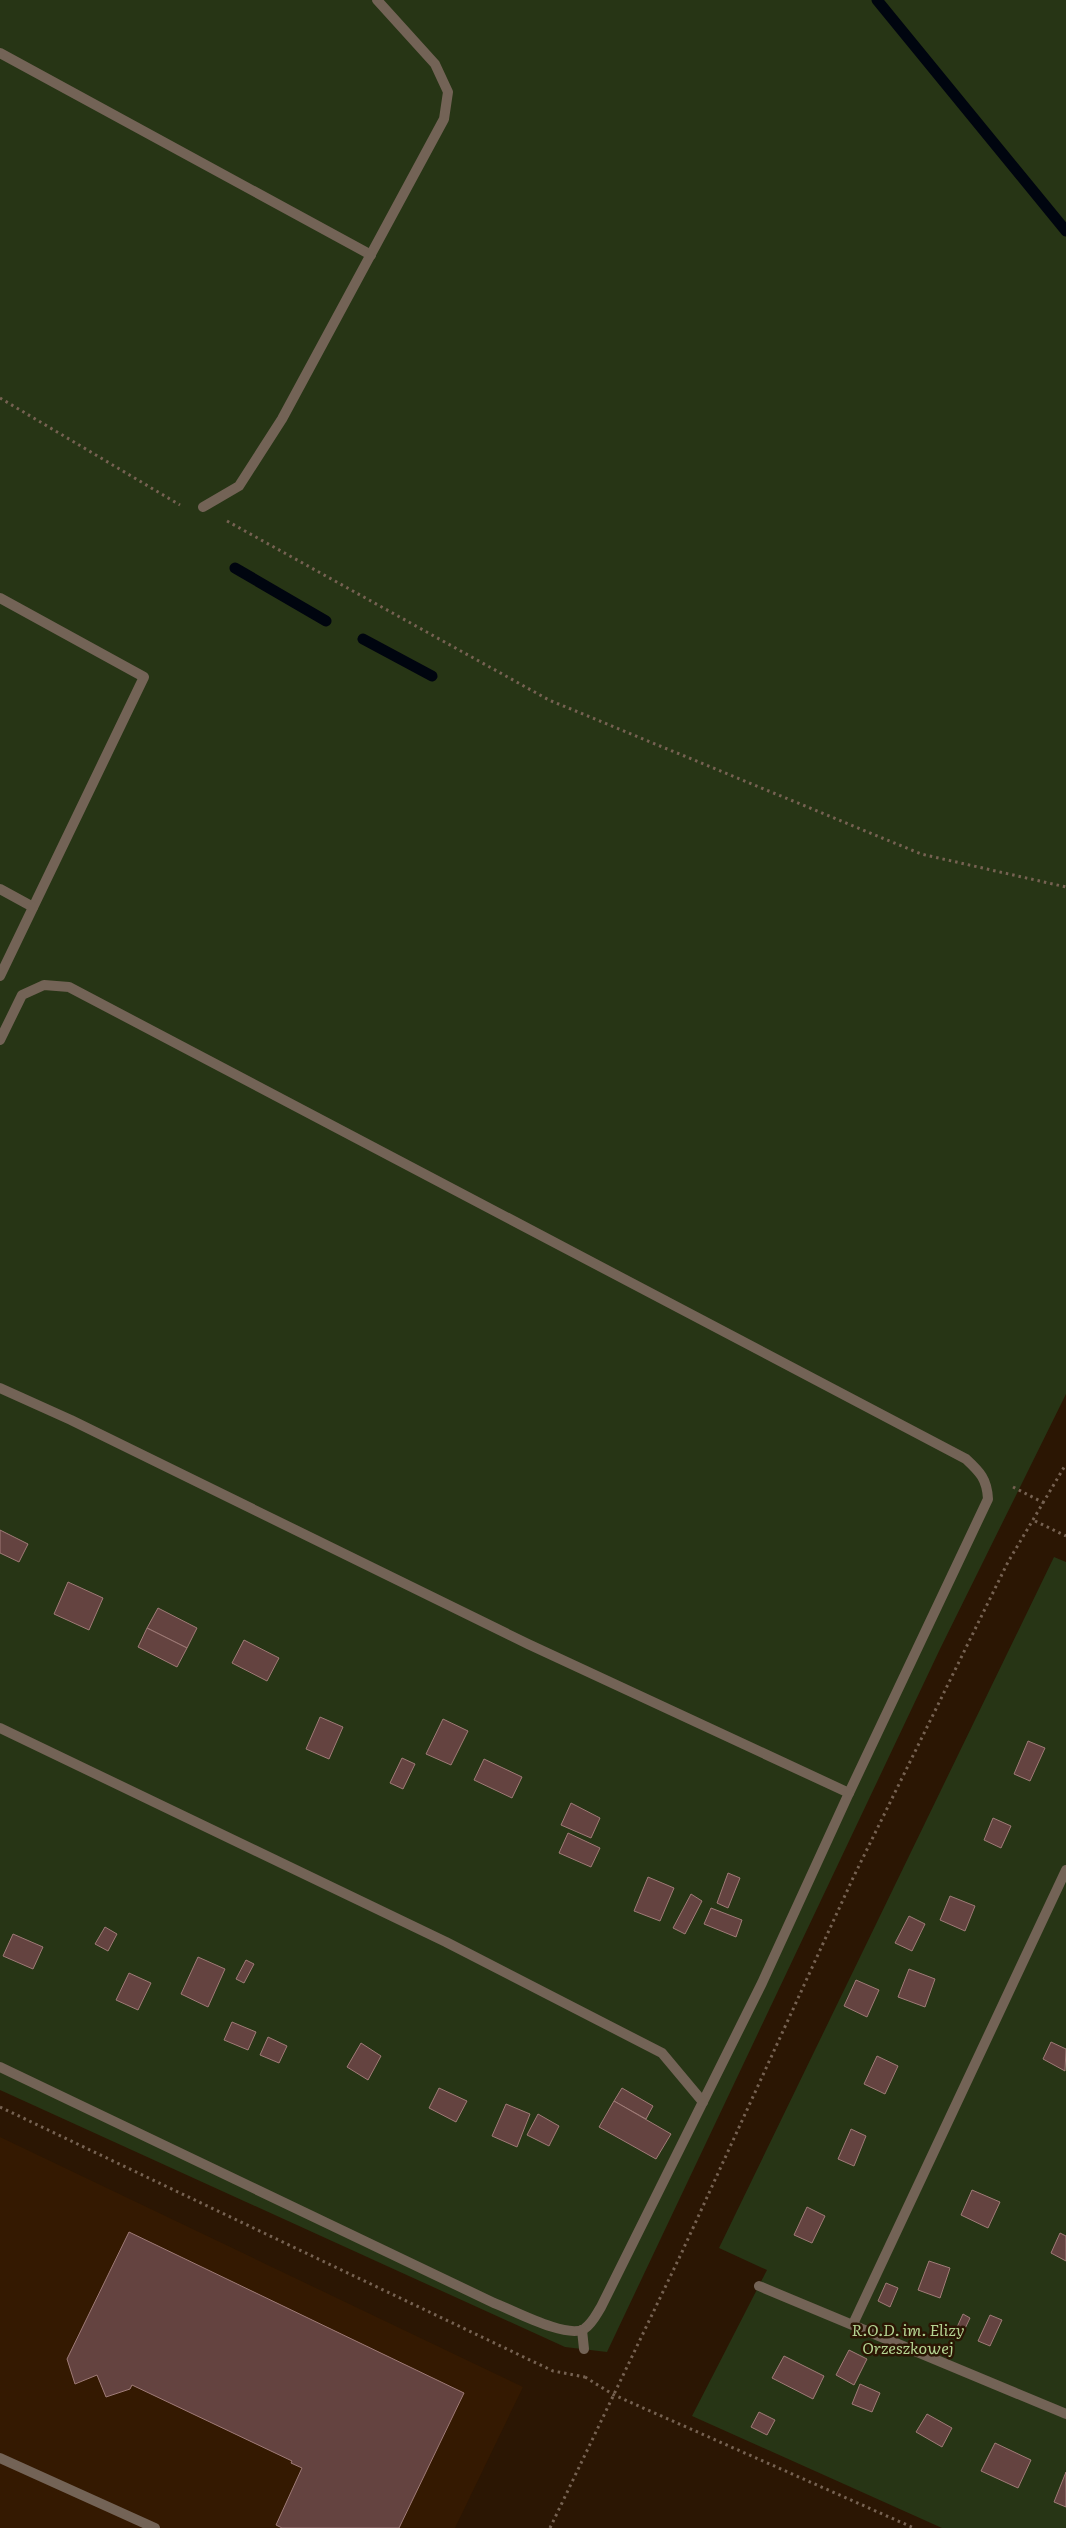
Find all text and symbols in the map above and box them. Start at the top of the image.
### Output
park label: R.O.D. im. Elizy Orzeszkowej [852,2317,965,2359]

